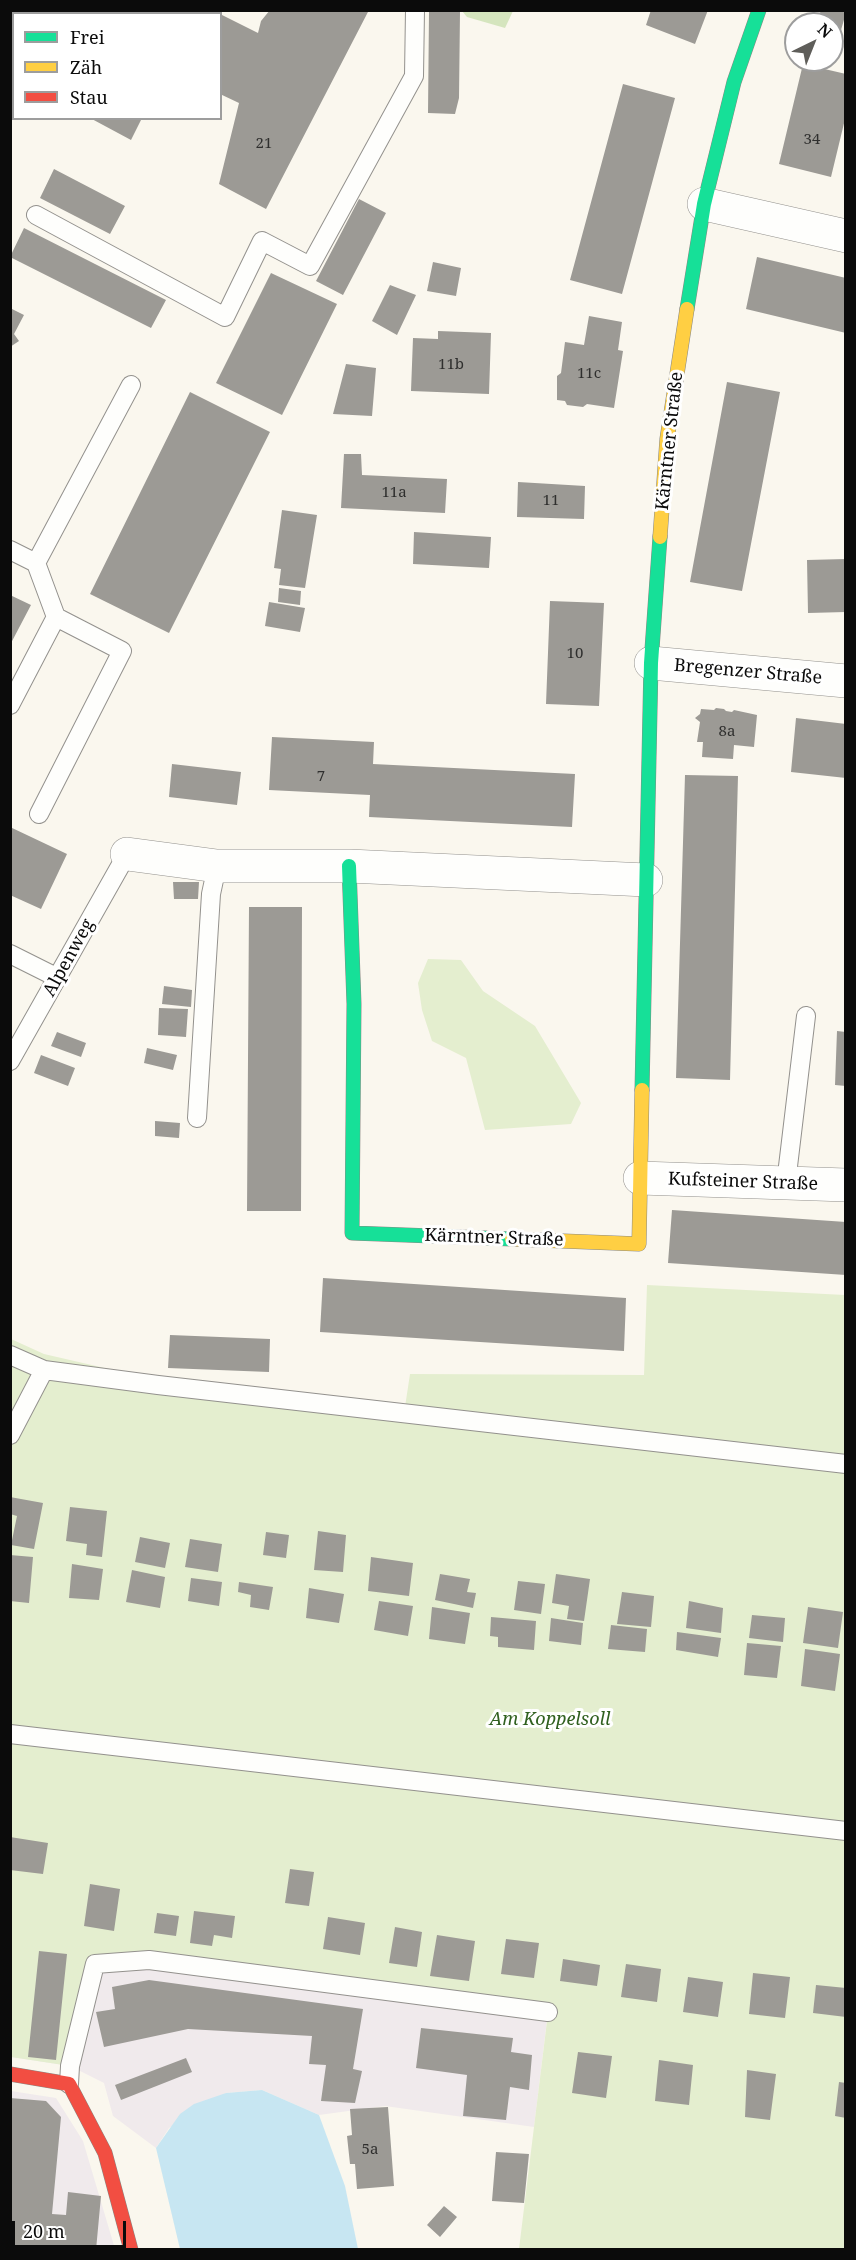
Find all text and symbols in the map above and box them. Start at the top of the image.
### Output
legend [12,12,222,120]
north arrow [784,12,844,72]
text: N [813,18,837,43]
text: Frei [70,25,105,49]
text: Zäh [70,55,102,79]
text: Stau [70,85,108,109]
house number: 34 [804,131,820,149]
house number: 21 [256,135,272,153]
house number: 11b [438,356,464,374]
house number: 11c [577,365,601,383]
street label: Kärntner Straße [652,371,688,511]
house number: 11a [381,484,407,502]
house number: 11 [543,492,559,510]
house number: 10 [567,645,583,663]
street label: Bregenzer Straße [673,655,823,689]
house number: 8a [719,723,735,741]
house number: 7 [317,768,325,786]
street label: Alpenweg [39,915,99,1001]
street label: Kufsteiner Straße [668,1169,818,1195]
street label: Kärntner Straße [424,1225,564,1251]
park label: Am Koppelsoll [490,1709,610,1731]
house number: 5a [362,2141,378,2159]
scale bar [15,2209,129,2247]
text: 20 m [23,2219,65,2243]

